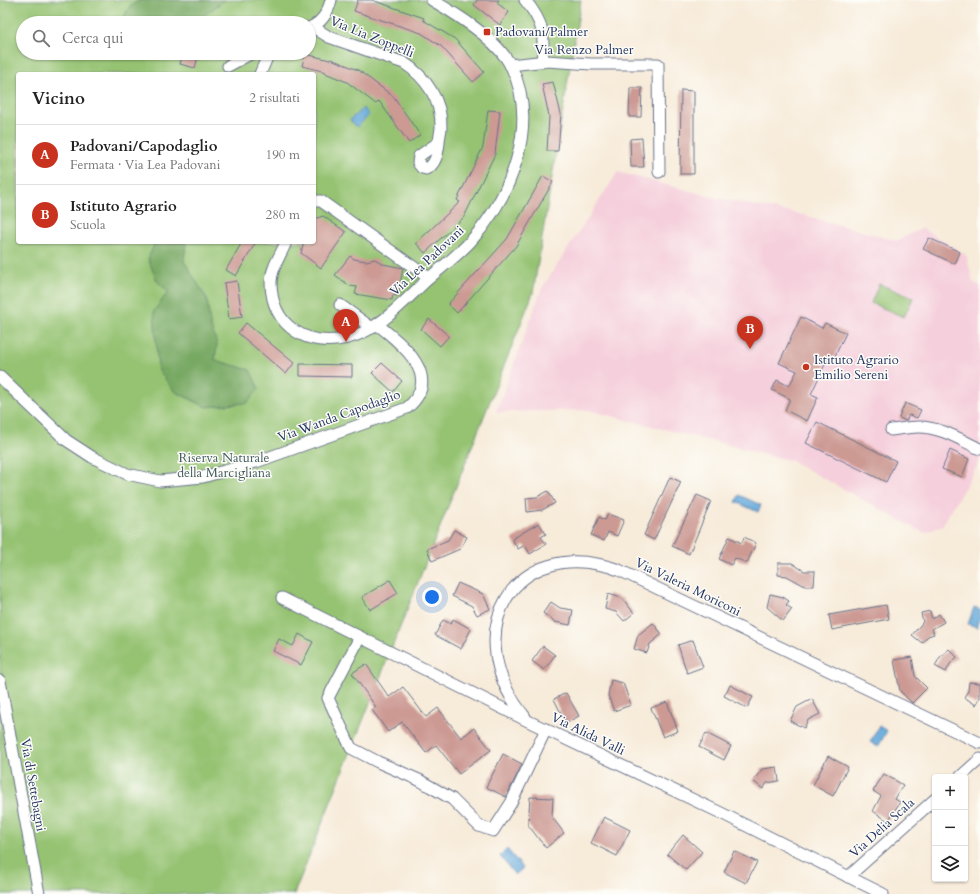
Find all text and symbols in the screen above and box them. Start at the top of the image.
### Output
street label: Via Lia Zoppelli [327,12,417,62]
search box [16,16,316,60]
place label: Padovani/Palmer [495,23,588,41]
icon: search [30,27,52,49]
marker: Padovani/Palmer [482,27,492,37]
text: Cerca qui [62,28,124,48]
street label: Via Renzo Palmer [534,41,634,59]
text: Vicino [32,87,85,110]
text: 2 risultati [249,89,300,107]
text: Padovani/Capodaglio [70,136,217,156]
text: A [40,146,50,164]
text: 190 m [266,146,300,164]
text: Fermata · Via Lea Padovani [70,156,220,174]
text: Istituto Agrario [70,196,177,216]
text: B [40,206,50,224]
text: 280 m [266,206,300,224]
text: Scuola [70,216,106,234]
street label: Via Lea Padovani [386,222,468,300]
pin: A [333,309,359,342]
pin: B [737,316,763,349]
place label: Istituto Agrario Emilio Sereni [814,351,899,384]
marker: Istituto Agrario Emilio Sereni [801,362,811,372]
street label: Via Wanda Capodaglio [275,385,403,447]
park label: Riserva Naturale della Marcigliana [177,449,271,482]
street label: Via Valeria Moriconi [632,554,744,621]
your location [422,587,442,607]
street label: Via Alida Valli [548,708,628,760]
street label: Via di Settebagni [16,737,50,833]
map controls [932,774,968,882]
button: + [932,774,968,810]
street label: Via Delia Scala [846,794,919,862]
button: − [932,810,968,846]
button: layers [932,846,968,882]

